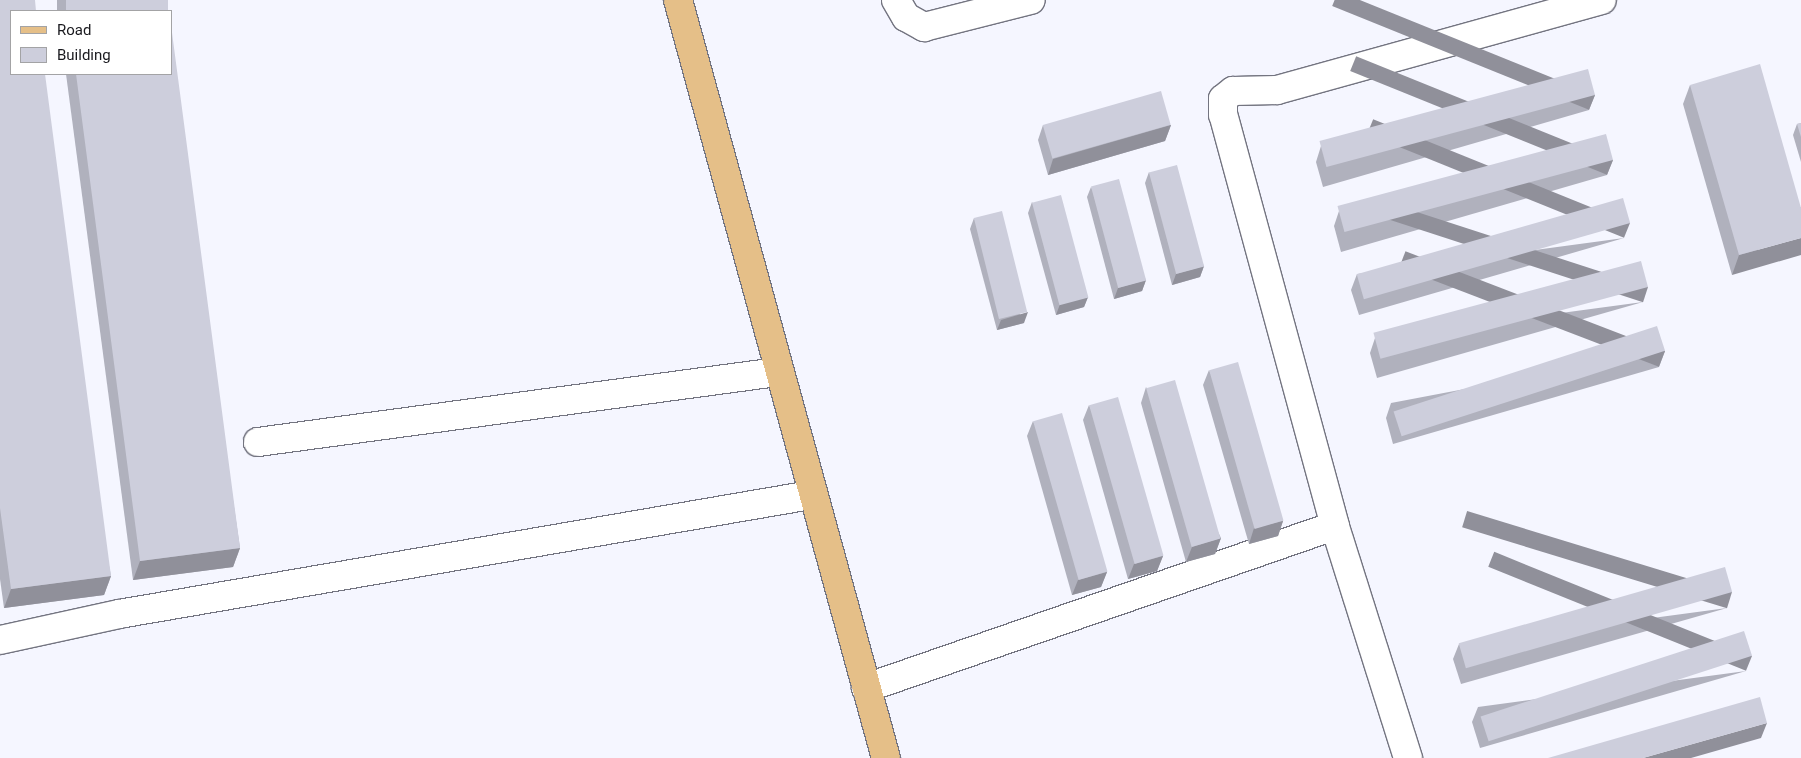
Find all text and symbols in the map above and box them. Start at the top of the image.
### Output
legend [10,10,172,75]
text: Road [57,21,91,39]
text: Building [57,46,111,64]

